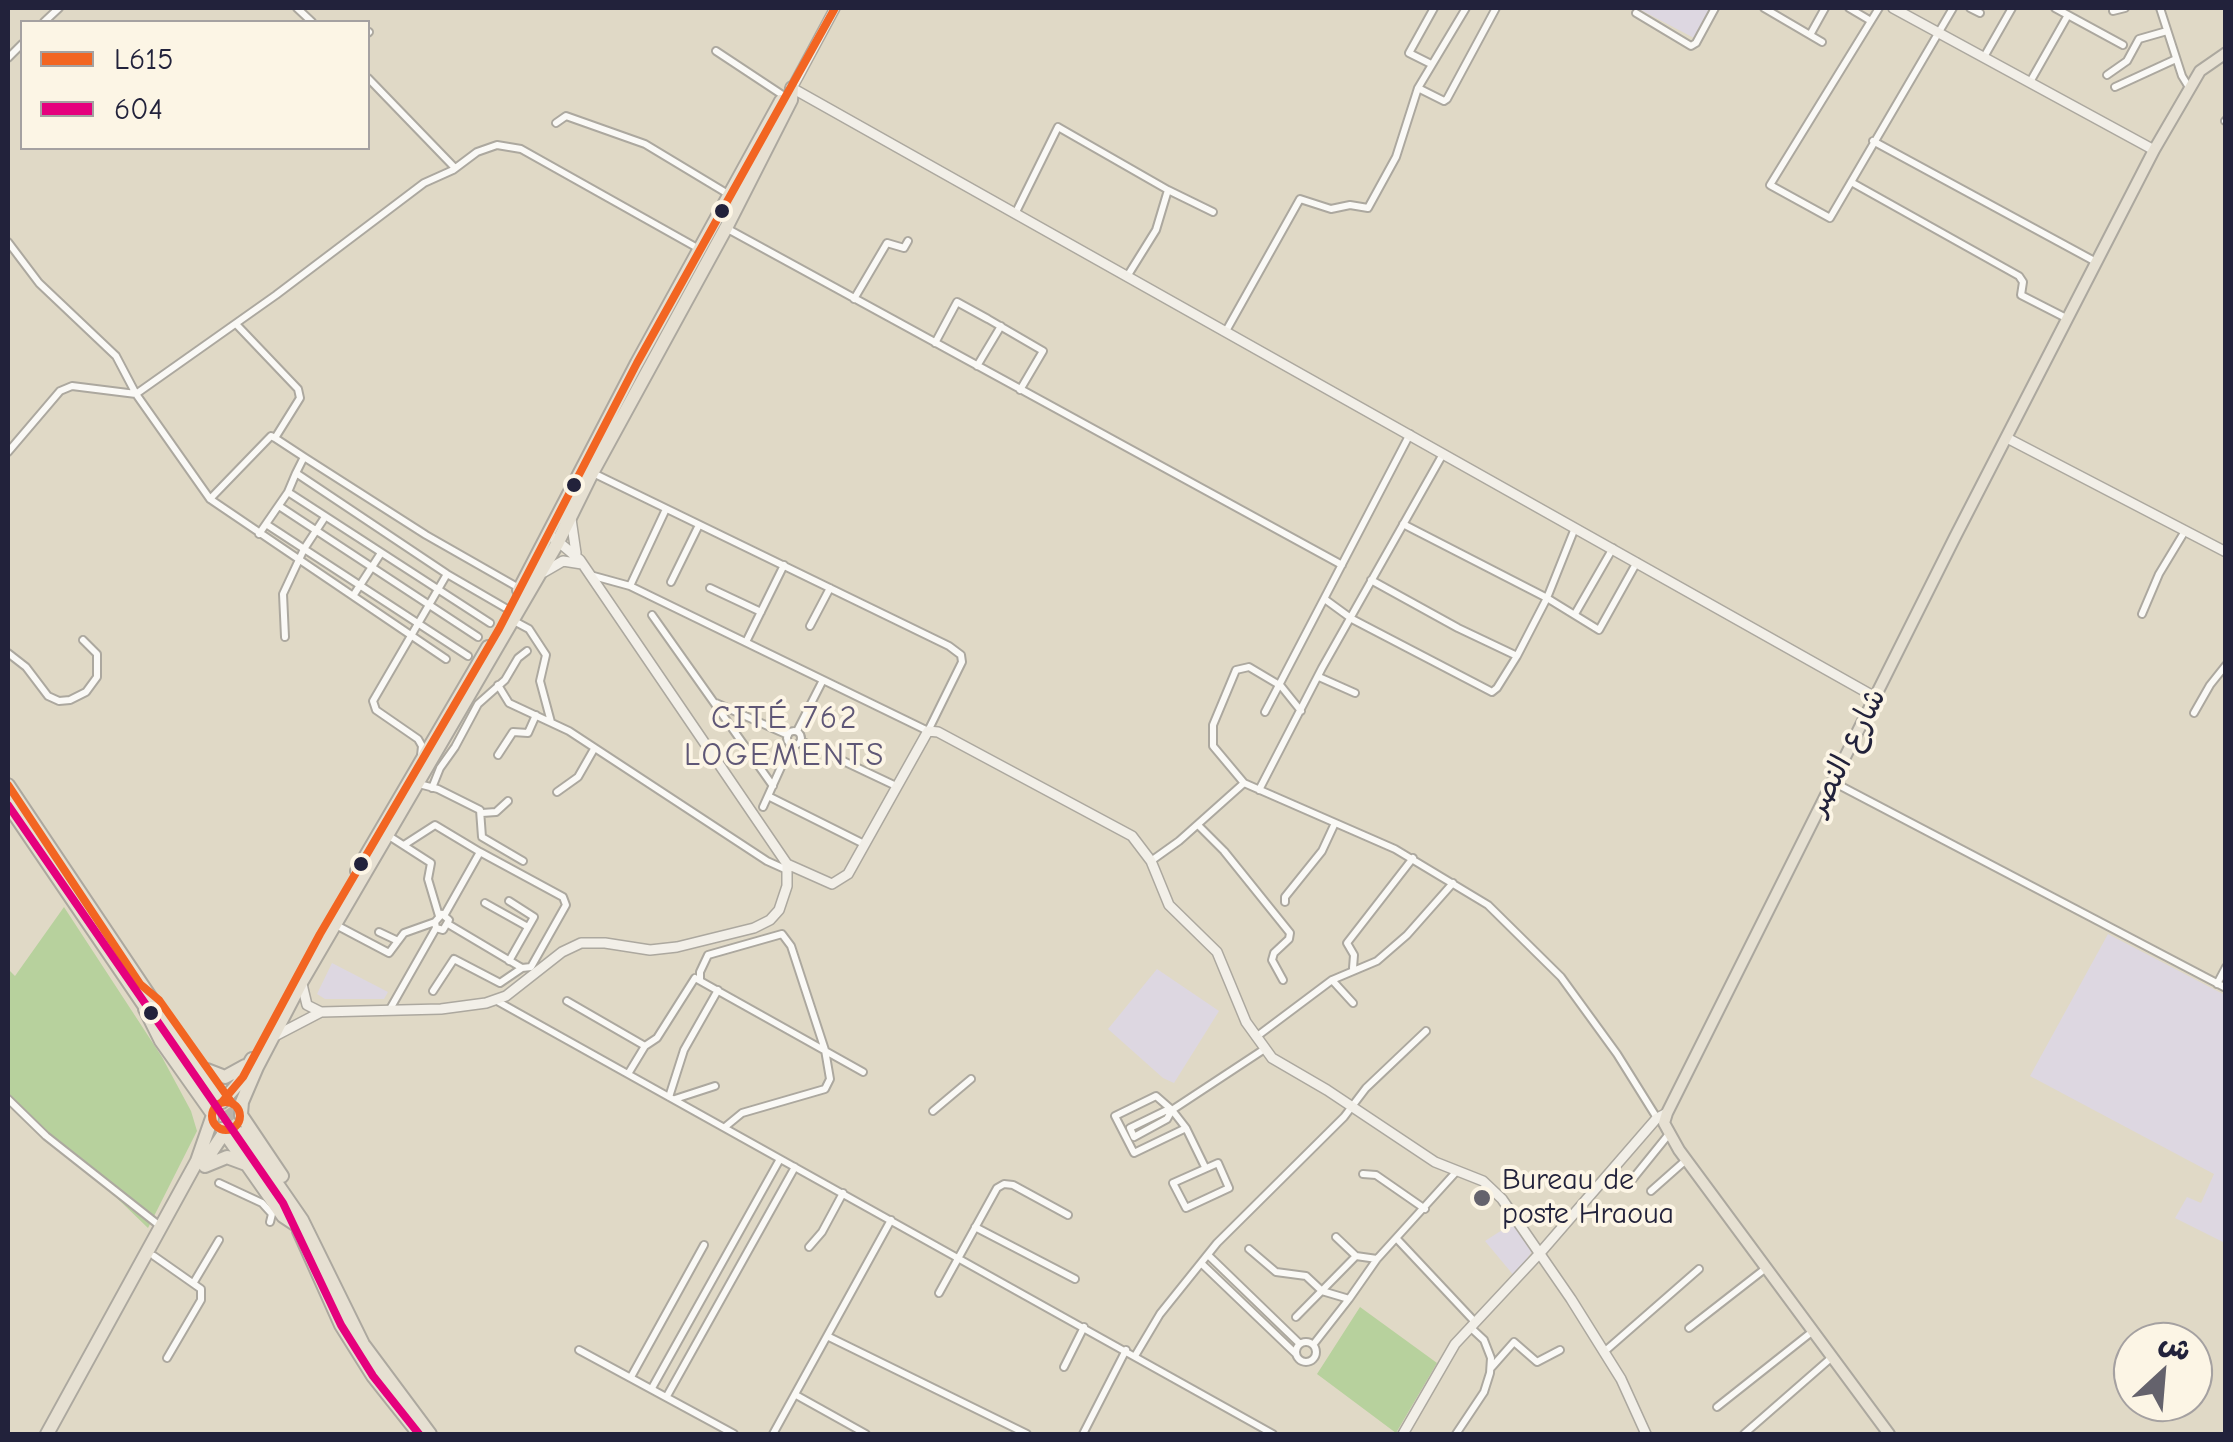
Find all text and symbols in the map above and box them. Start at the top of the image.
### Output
legend [20,20,370,150]
text: L615 [114,42,173,77]
text: 604 [114,92,163,127]
unlabelled marker [712,201,732,221]
unlabelled marker [564,475,584,495]
street label: شارع النصر [1800,683,1894,821]
district label: CITÉ 762 LOGEMENTS [684,700,886,775]
unlabelled marker [351,854,371,874]
unlabelled marker [141,1003,161,1023]
place label: Bureau de poste Hraoua [1502,1163,1674,1234]
marker: Bureau de poste Hraoua [1471,1187,1493,1209]
north arrow [2113,1322,2213,1422]
text: ش [2154,1326,2196,1368]

